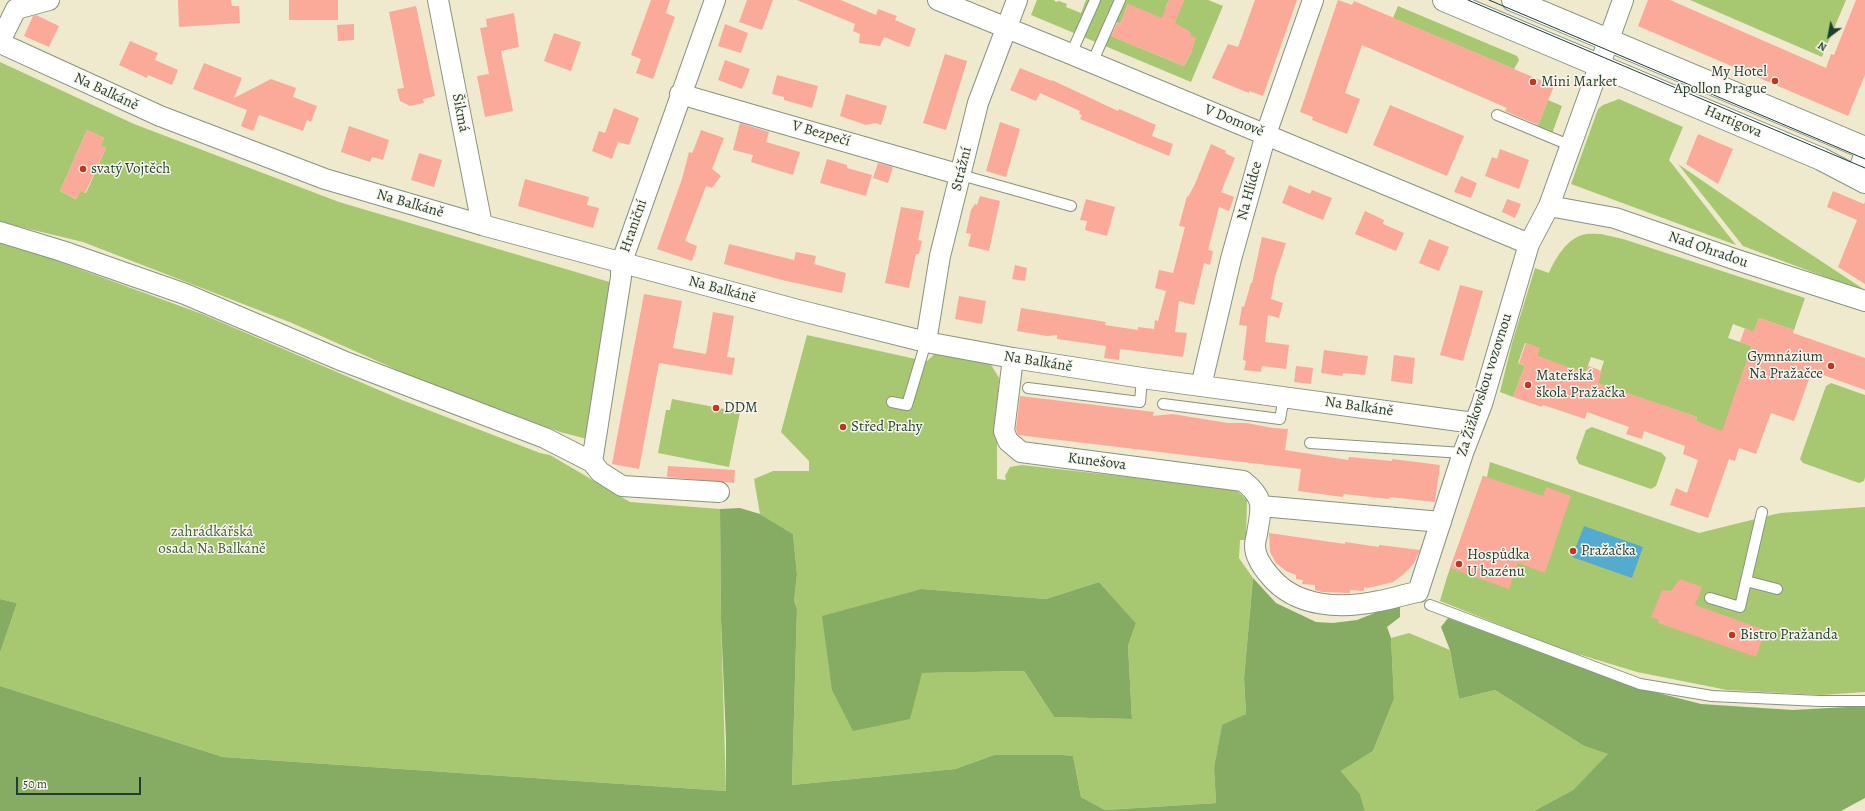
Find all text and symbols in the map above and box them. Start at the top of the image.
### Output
north arrow [1809,16,1849,56]
text: N [1815,38,1830,55]
place label: My Hotel Apollon Prague [1674,63,1767,98]
street label: Na Balkáně [71,69,141,115]
place label: Mini Market [1541,73,1617,91]
marker: My Hotel Apollon Prague [1770,76,1780,86]
marker: Mini Market [1528,77,1538,87]
street label: Šikmá [447,92,473,134]
street label: V Domově [1201,101,1267,141]
street label: Hartigova [1701,102,1765,142]
street label: V Bezpečí [790,117,852,151]
street label: Strážní [948,145,976,193]
street label: Na Hlídce [1233,159,1267,223]
place label: svatý Vojtěch [91,160,170,178]
marker: svatý Vojtěch [78,164,88,174]
street label: Na Balkáně [374,186,446,222]
street label: Hraniční [617,197,651,255]
street label: Nad Ohradou [1666,228,1750,272]
street label: Na Balkáně [686,272,758,308]
street label: Za Žižkovskou vozovnou [1453,311,1517,459]
street label: Na Balkáně [1002,348,1074,376]
place label: Gymnázium Na Pražačce [1747,348,1823,383]
marker: Gymnázium Na Pražačce [1826,361,1836,371]
place label: Mateřská škola Pražačka [1536,367,1625,402]
marker: Mateřská škola Pražačka [1523,380,1533,390]
street label: Na Balkáně [1324,393,1394,421]
place label: DDM [724,399,758,417]
marker: DDM [711,403,721,413]
place label: Střed Prahy [851,418,922,436]
marker: Střed Prahy [838,422,848,432]
street label: Kunešova [1067,449,1127,475]
park label: zahrádkářská osada Na Balkáně [158,523,266,558]
place label: Pražačka [1581,542,1636,560]
place label: Hospůdka U bazénu [1467,546,1530,581]
marker: Pražačka [1568,546,1578,556]
marker: Hospůdka U bazénu [1454,559,1464,569]
place label: Bistro Pražanda [1740,626,1838,644]
marker: Bistro Pražanda [1727,630,1737,640]
scale bar [18,769,143,795]
text: 50 m [23,776,47,792]

